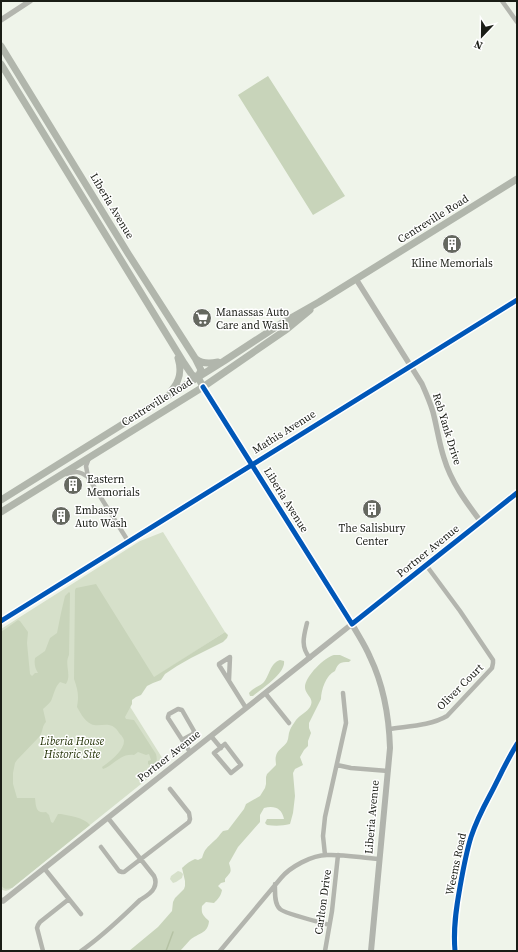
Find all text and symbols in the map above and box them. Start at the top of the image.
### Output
north arrow [462,16,502,56]
text: N [472,36,485,53]
street label: Liberia Avenue [87,170,138,242]
street label: Centreville Road [395,191,472,247]
building icon: Kline Memorials [441,233,463,255]
place label: Kline Memorials [411,256,493,271]
place label: Manassas Auto Care and Wash [216,305,289,333]
supermarket icon: Manassas Auto Care and Wash [191,307,213,329]
street label: Centreville Road [119,374,196,430]
street label: Reb Yank Drive [429,391,465,467]
street label: Mathis Avenue [249,406,319,457]
street label: Liberia Avenue [260,465,312,536]
place label: Eastern Memorials [87,472,140,500]
building icon: Eastern Memorials [62,474,84,496]
building icon: The Salisbury Center [361,498,383,520]
place label: Embassy Auto Wash [75,503,127,531]
building icon: Embassy Auto Wash [50,505,72,527]
place label: The Salisbury Center [339,521,406,549]
street label: Portner Avenue [394,521,463,581]
street label: Oliver Court [433,660,487,714]
street label: Portner Avenue [134,726,204,785]
park label: Liberia House Historic Site [39,734,104,762]
street label: Liberia Avenue [361,779,383,855]
street label: Weems Road [442,831,470,896]
street label: Carlton Drive [311,868,335,936]

